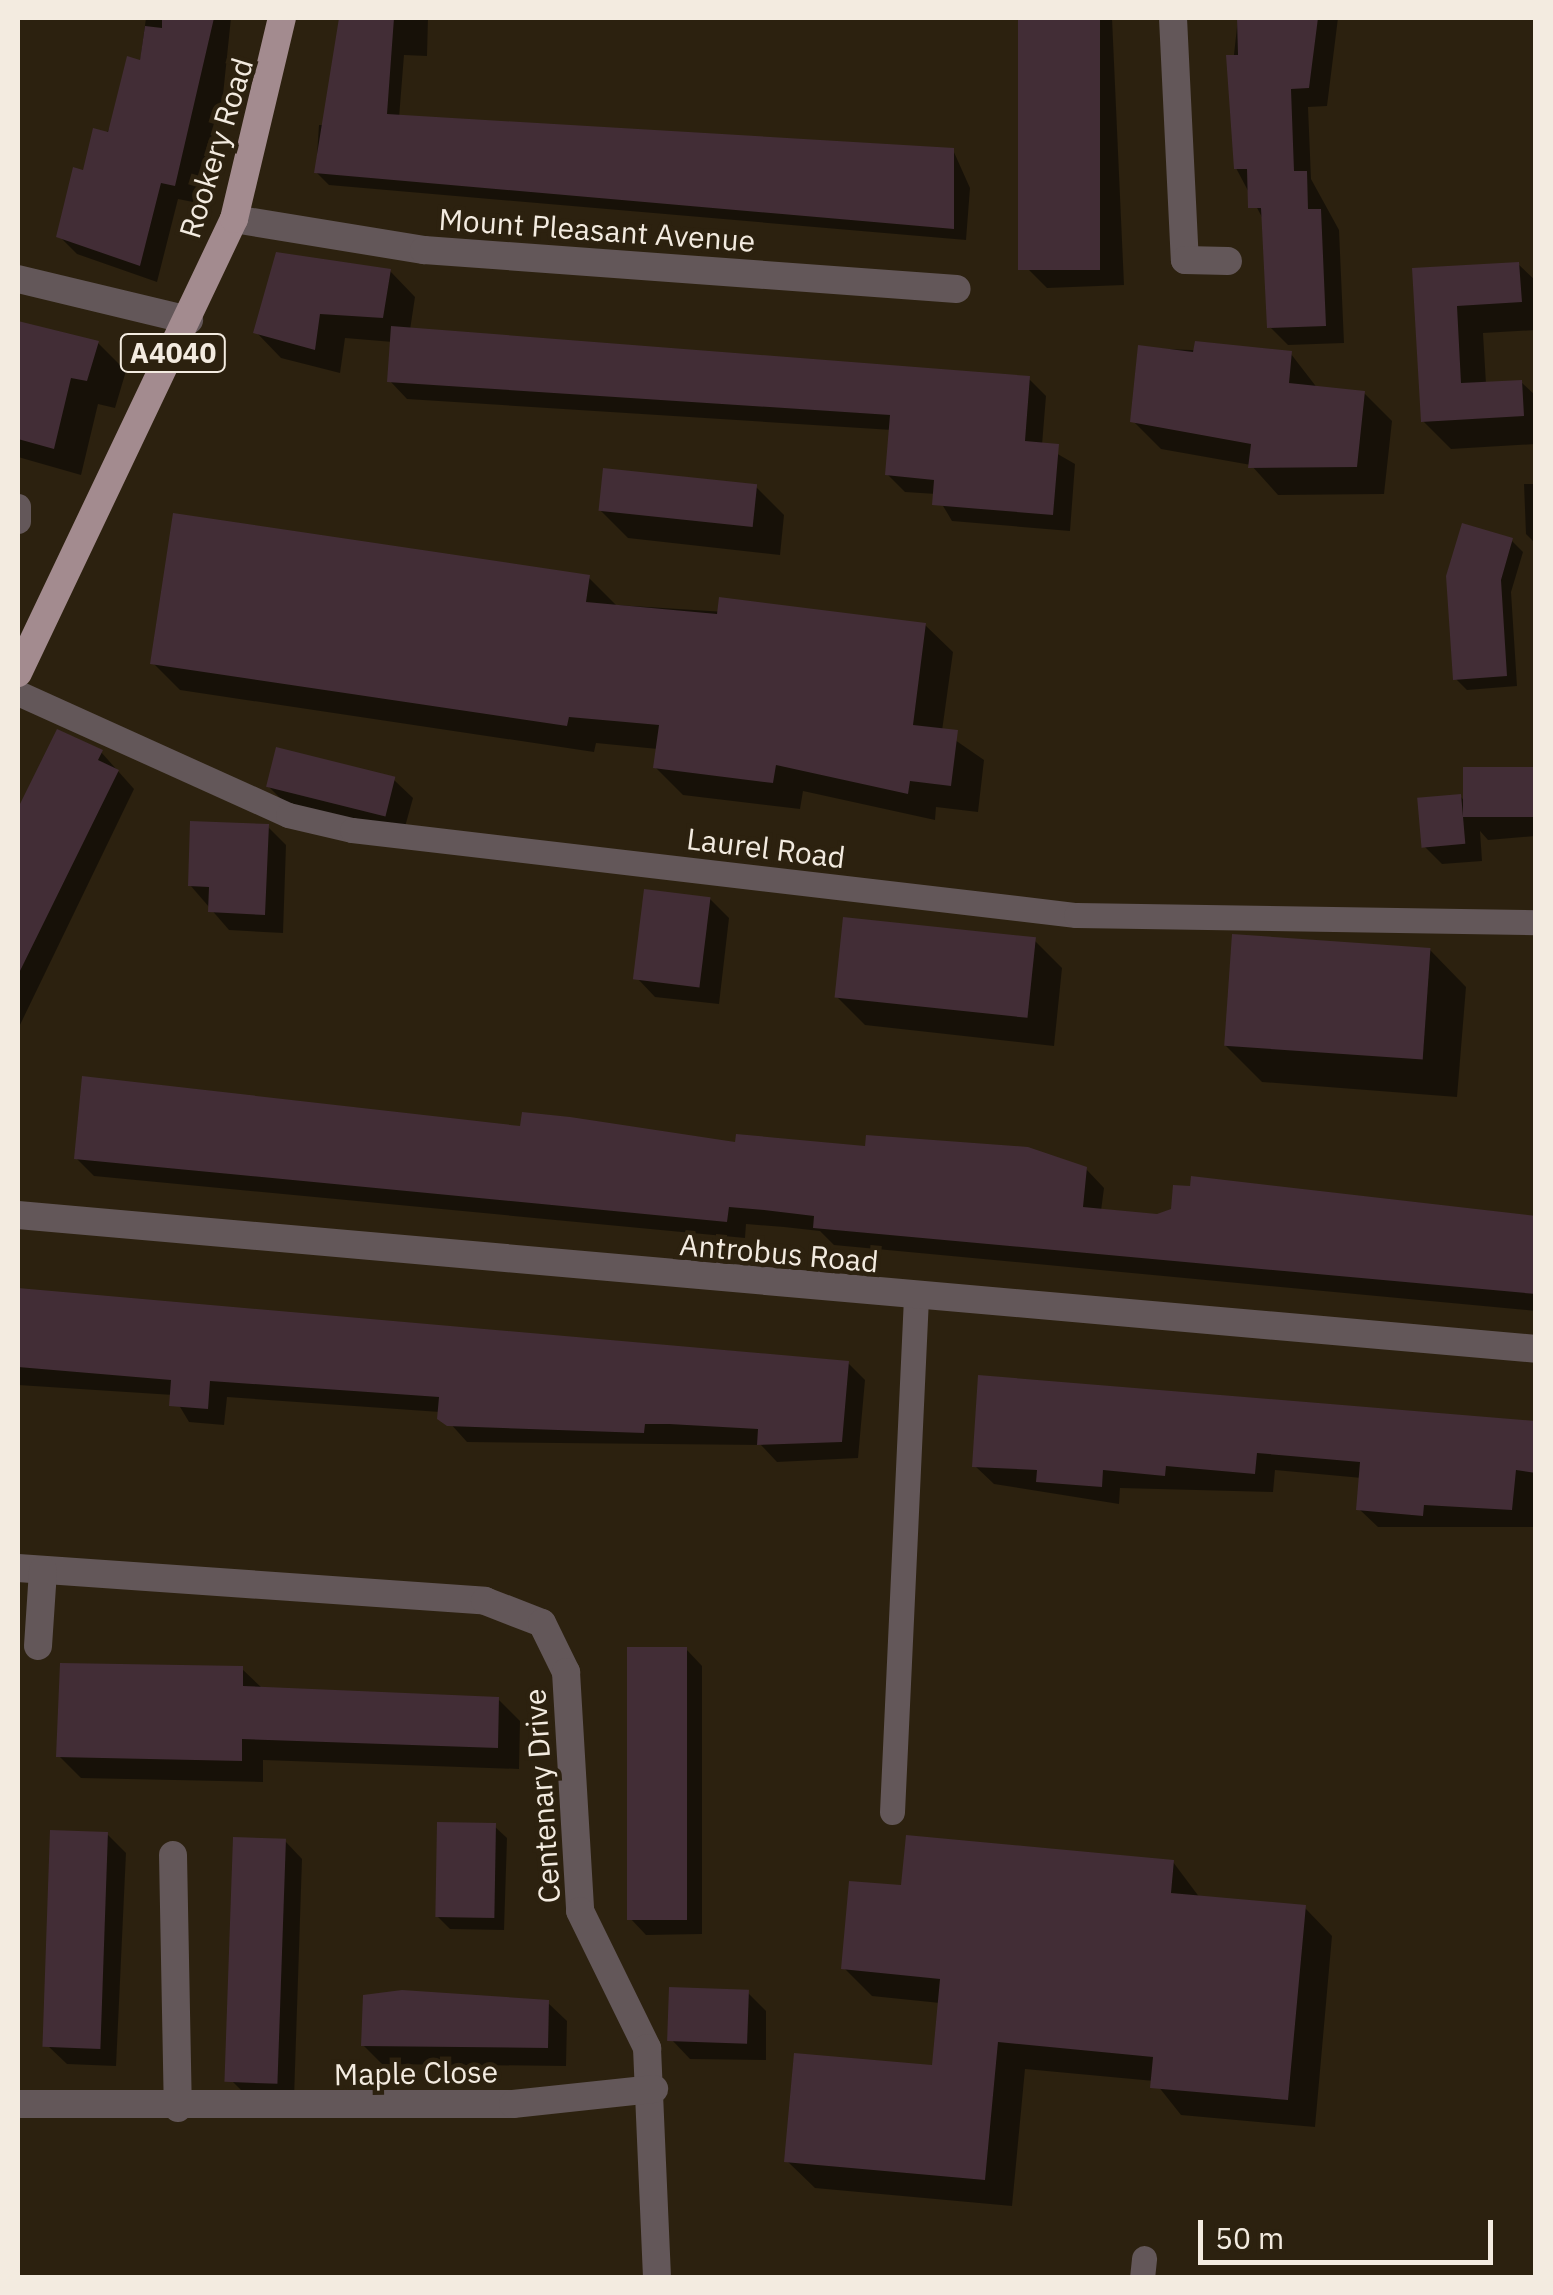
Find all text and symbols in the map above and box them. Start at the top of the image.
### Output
street label: Rookery Road [172,54,260,242]
street label: Mount Pleasant Avenue [438,201,756,259]
road number: A4040 [118,330,228,376]
street label: Laurel Road [685,820,847,876]
street label: Antrobus Road [678,1226,880,1280]
street label: Centenary Drive [517,1687,567,1905]
street label: Maple Close [334,2054,498,2092]
scale bar [1203,2200,1498,2262]
text: 50 m [1215,2218,1284,2257]

